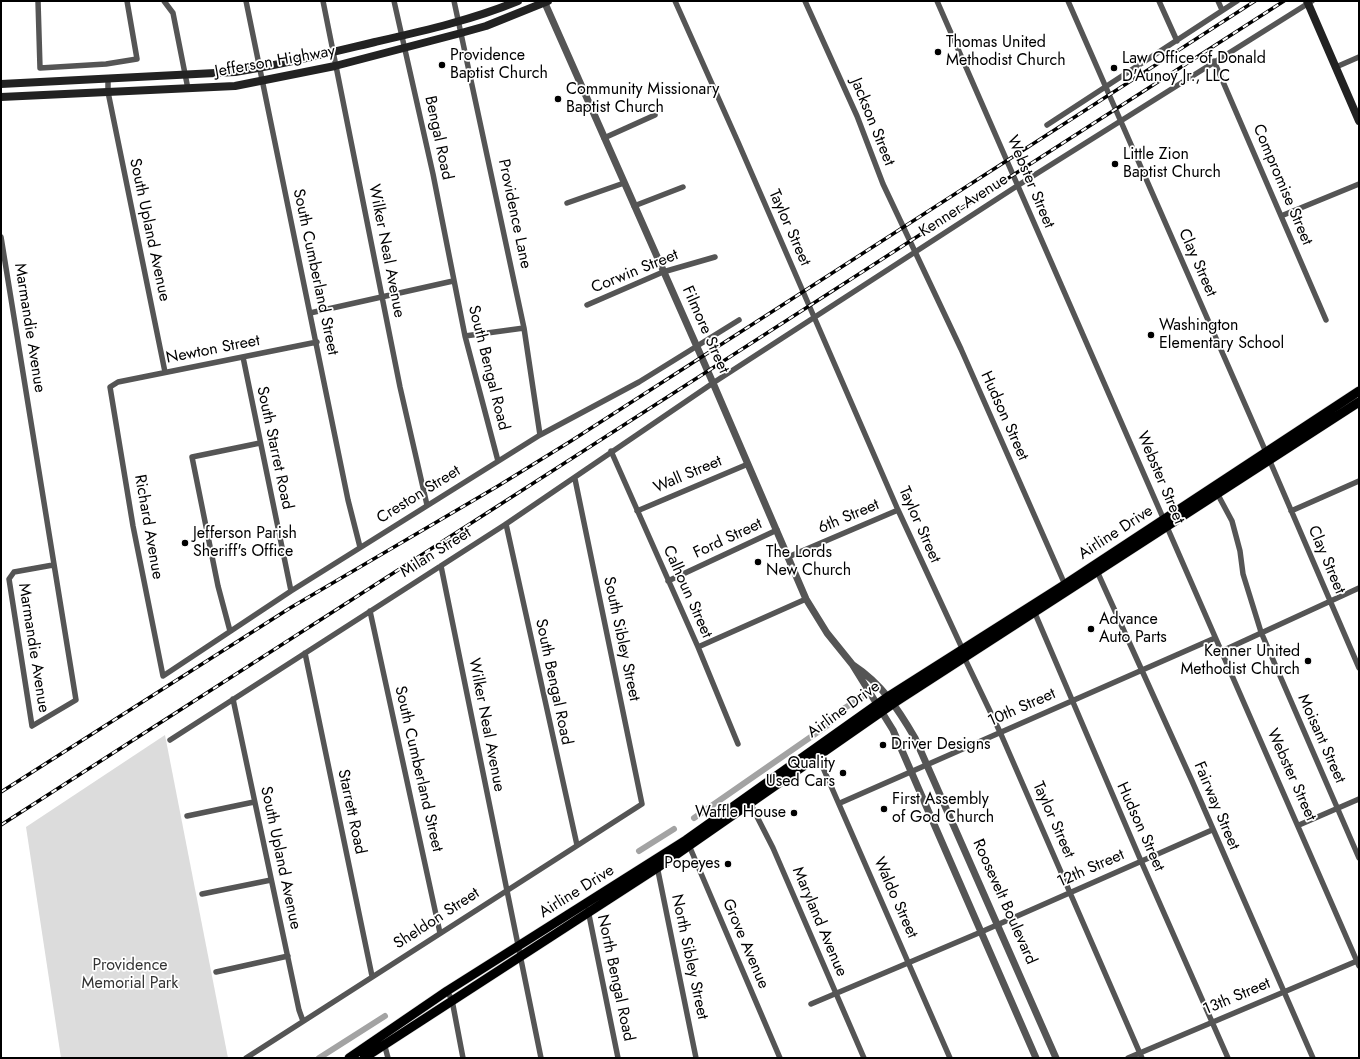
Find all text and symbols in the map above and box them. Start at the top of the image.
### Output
place label: Thomas United Methodist Church [946,33,1066,71]
street label: Jefferson Highway [213,42,337,82]
place label: Providence Baptist Church [450,46,548,84]
marker: Thomas United Methodist Church [933,47,943,57]
place label: Law Office of Donald D'Aunoy Jr., LLC [1122,49,1266,87]
marker: Providence Baptist Church [437,60,447,70]
marker: Law Office of Donald D'Aunoy Jr., LLC [1109,63,1119,73]
street label: Jackson Street [846,75,898,169]
place label: Community Missionary Baptist Church [566,80,719,118]
street label: Bengal Road [420,94,456,182]
marker: Community Missionary Baptist Church [553,94,563,104]
street label: Compromise Street [1248,122,1316,248]
street label: Webster Street [1002,133,1058,231]
place label: Little Zion Baptist Church [1123,145,1221,183]
street label: South Upland Avenue [124,157,174,303]
street label: Providence Lane [493,158,535,270]
marker: Little Zion Baptist Church [1110,159,1120,169]
street label: Kenner Avenue [916,170,1012,242]
street label: Wilker Neal Avenue [364,183,408,319]
street label: South Cumberland Street [288,187,342,357]
street label: Taylor Street [764,187,814,269]
street label: Clay Street [1174,226,1220,300]
street label: Corwin Street [589,246,681,298]
street label: Marmandie Avenue [9,262,49,394]
street label: Filmore Street [677,283,733,377]
street label: South Bengal Road [463,303,513,433]
place label: Washington Elementary School [1159,316,1284,354]
marker: Washington Elementary School [1146,330,1156,340]
street label: Newton Street [164,331,262,369]
street label: Hudson Street [976,368,1032,464]
street label: South Starret Road [252,385,296,511]
street label: Webster Street [1132,429,1188,527]
street label: Wall Street [651,452,725,498]
street label: Creston Street [374,462,464,528]
street label: Richard Avenue [129,473,167,581]
street label: Taylor Street [894,484,944,566]
street label: 6th Street [816,496,882,538]
street label: Airline Drive [1075,502,1157,564]
street label: Ford Street [690,515,766,563]
street label: Clay Street [1303,523,1349,597]
place label: Jefferson Parish Sheriff's Office [193,524,297,562]
street label: Milan Street [397,524,475,582]
marker: Jefferson Parish Sheriff's Office [180,538,190,548]
street label: Calhoun Street [658,543,716,641]
place label: The Lords New Church [766,543,851,581]
marker: The Lords New Church [753,557,763,567]
street label: South Sibley Street [598,575,644,703]
street label: Marmandie Avenue [13,582,53,714]
place label: Advance Auto Parts [1099,610,1167,648]
street label: South Bengal Road [530,617,576,747]
marker: Advance Auto Parts [1086,624,1096,634]
place label: Kenner United Methodist Church [1180,642,1300,680]
marker: Kenner United Methodist Church [1303,656,1313,666]
street label: Wilker Neal Avenue [464,657,508,793]
street label: Airline Drive [804,677,884,743]
street label: South Cumberland Street [390,684,446,854]
street label: 10th Street [985,685,1059,731]
street label: Moisant Street [1293,692,1349,786]
street label: Webster Street [1262,726,1320,824]
place label: Driver Designs [891,735,991,755]
marker: Driver Designs [878,740,888,750]
place label: Quality Used Cars [766,754,835,792]
street label: Fairway Street [1189,759,1243,853]
street label: Starrett Road [333,768,369,856]
marker: Quality Used Cars [838,768,848,778]
street label: Taylor Street [1028,779,1078,861]
street label: Hudson Street [1112,779,1168,875]
street label: South Upland Avenue [255,785,305,931]
place label: First Assembly of God Church [892,790,994,828]
place label: Waffle House [695,803,786,823]
marker: First Assembly of God Church [879,804,889,814]
marker: Waffle House [789,808,799,818]
street label: Roosevelt Boulevard [968,836,1040,968]
street label: 12th Street [1054,846,1128,892]
place label: Popeyes [664,854,720,874]
street label: Waldo Street [869,855,921,941]
marker: Popeyes [723,859,733,869]
street label: Airline Drive [536,861,618,923]
street label: Maryland Avenue [787,864,851,980]
street label: Sheldon Street [391,884,483,954]
street label: North Sibley Street [666,893,712,1021]
street label: Grove Avenue [717,896,773,992]
street label: North Bengal Road [592,913,638,1043]
park label: Providence Memorial Park [82,956,178,994]
street label: 13th Street [1201,974,1273,1020]

